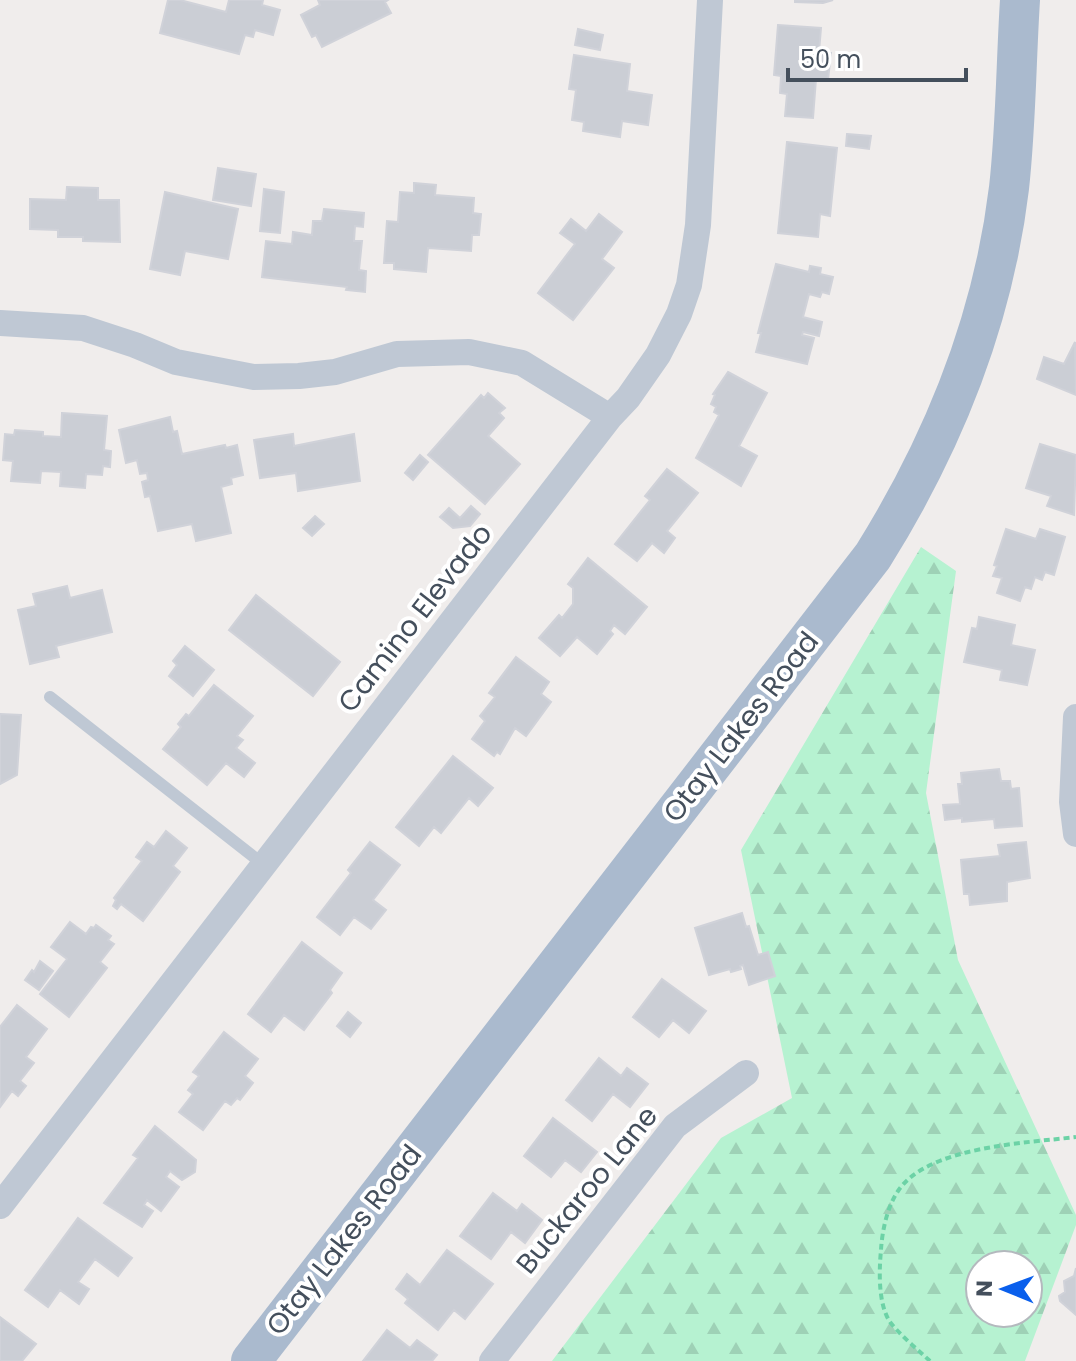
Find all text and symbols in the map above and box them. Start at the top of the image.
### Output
scale bar [788,32,966,82]
text: 50 m [800,43,861,76]
street label: Camino Elevado [329,515,501,721]
street label: Otay Lakes Road [654,624,828,830]
street label: Buckaroo Lane [507,1098,667,1282]
street label: Otay Lakes Road [257,1137,431,1343]
north arrow [964,1249,1044,1329]
text: N [969,1280,1000,1297]

